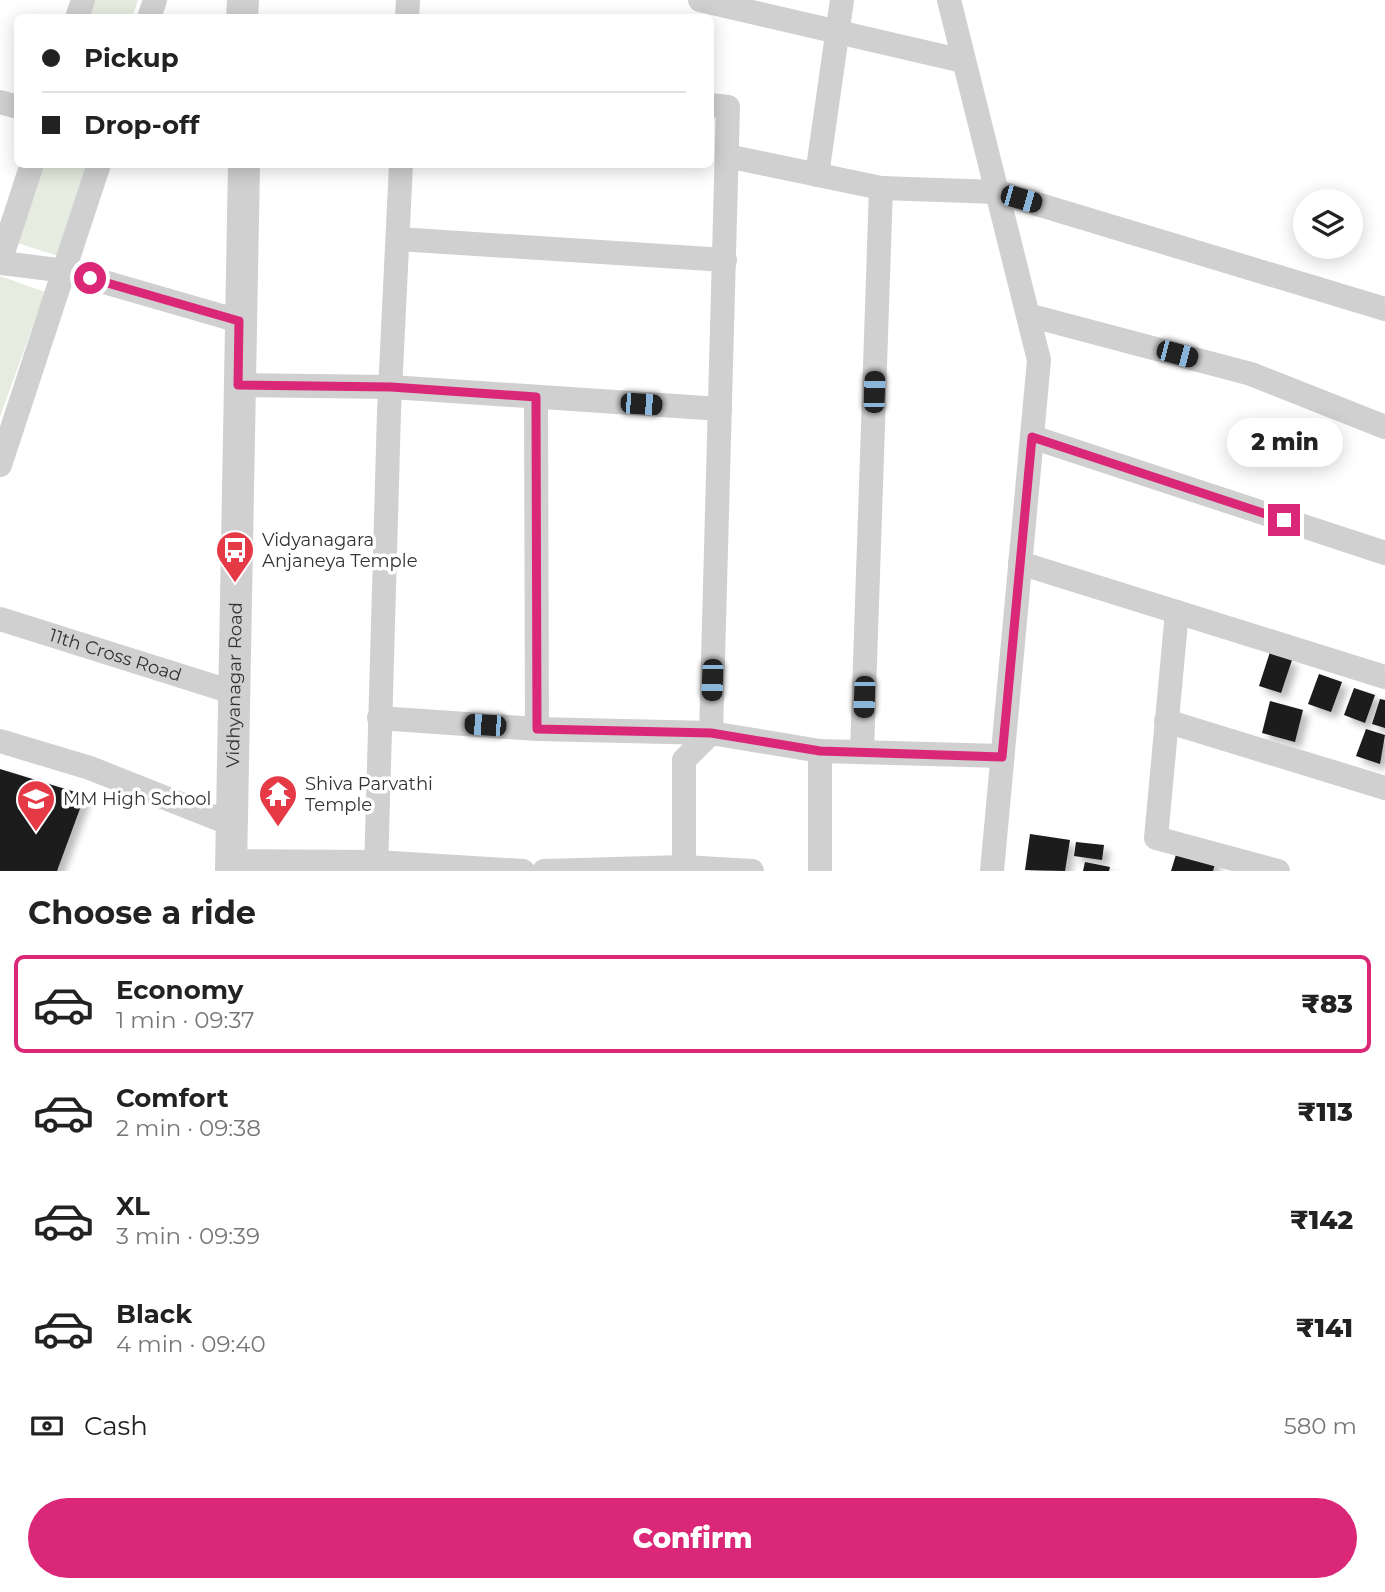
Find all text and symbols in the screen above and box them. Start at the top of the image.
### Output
text: Pickup [84,42,179,74]
text: Drop-off [84,109,199,141]
car [998,183,1045,215]
map controls [1293,189,1363,259]
button: layers [1293,189,1363,259]
route start [74,262,106,294]
car [1154,338,1201,370]
car [863,371,886,413]
car [620,392,663,416]
callout: 2 min [1226,419,1342,468]
text: 2 min [1251,428,1319,456]
route end [1268,504,1300,536]
bus stop icon: Vidyanagara Anjaneya Temple [214,529,256,584]
place label: Vidyanagara Anjaneya Temple [262,529,418,572]
street label: Vidhyanagar Road [222,602,247,768]
street label: 11th Cross Road [46,624,184,686]
car [701,659,724,701]
car [853,676,876,718]
car [464,713,507,737]
temple icon: Shiva Parvathi Temple [257,773,299,828]
place label: Shiva Parvathi Temple [305,773,433,816]
school or university icon: MM High School [15,778,57,833]
place label: MM High School [63,788,211,810]
text: Choose a ride [28,893,256,932]
icon: car [32,973,95,1036]
text: Economy [116,974,243,1006]
text: ₹83 [1301,988,1353,1020]
text: 1 min · 09:37 [116,1006,255,1034]
icon: car [32,1081,95,1144]
text: Comfort [116,1082,228,1114]
text: ₹113 [1297,1096,1353,1128]
text: 2 min · 09:38 [116,1114,261,1142]
icon: car [32,1189,95,1252]
text: XL [116,1190,150,1222]
text: ₹142 [1290,1204,1353,1236]
text: 3 min · 09:39 [116,1222,260,1250]
icon: car [32,1297,95,1360]
text: Black [116,1298,192,1330]
text: ₹141 [1295,1312,1353,1344]
text: 4 min · 09:40 [116,1330,266,1358]
icon: cash [28,1407,66,1445]
text: Cash [84,1410,148,1442]
text: 580 m [1284,1412,1357,1440]
button: Confirm [28,1498,1357,1578]

